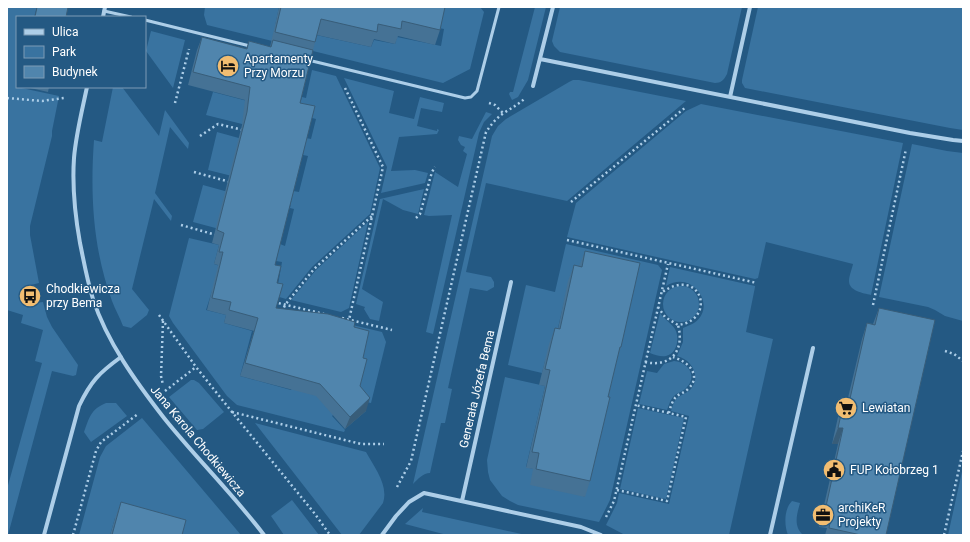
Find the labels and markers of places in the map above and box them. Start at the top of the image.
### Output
place label: Apartamenty Przy Morzu [244,52,313,80]
hotel icon: Apartamenty Przy Morzu [215,53,241,79]
place label: Chodkiewicza przy Bema [46,282,120,310]
bus stop icon: Chodkiewicza przy Bema [17,283,43,309]
supermarket icon: Lewiatan [833,395,859,421]
place label: Lewiatan [862,401,910,415]
public building icon: FUP Kołobrzeg 1 [821,457,847,483]
place label: FUP Kołobrzeg 1 [850,463,939,477]
place label: archiKeR Projekty [838,501,886,529]
office icon: archiKeR Projekty [810,502,836,528]

